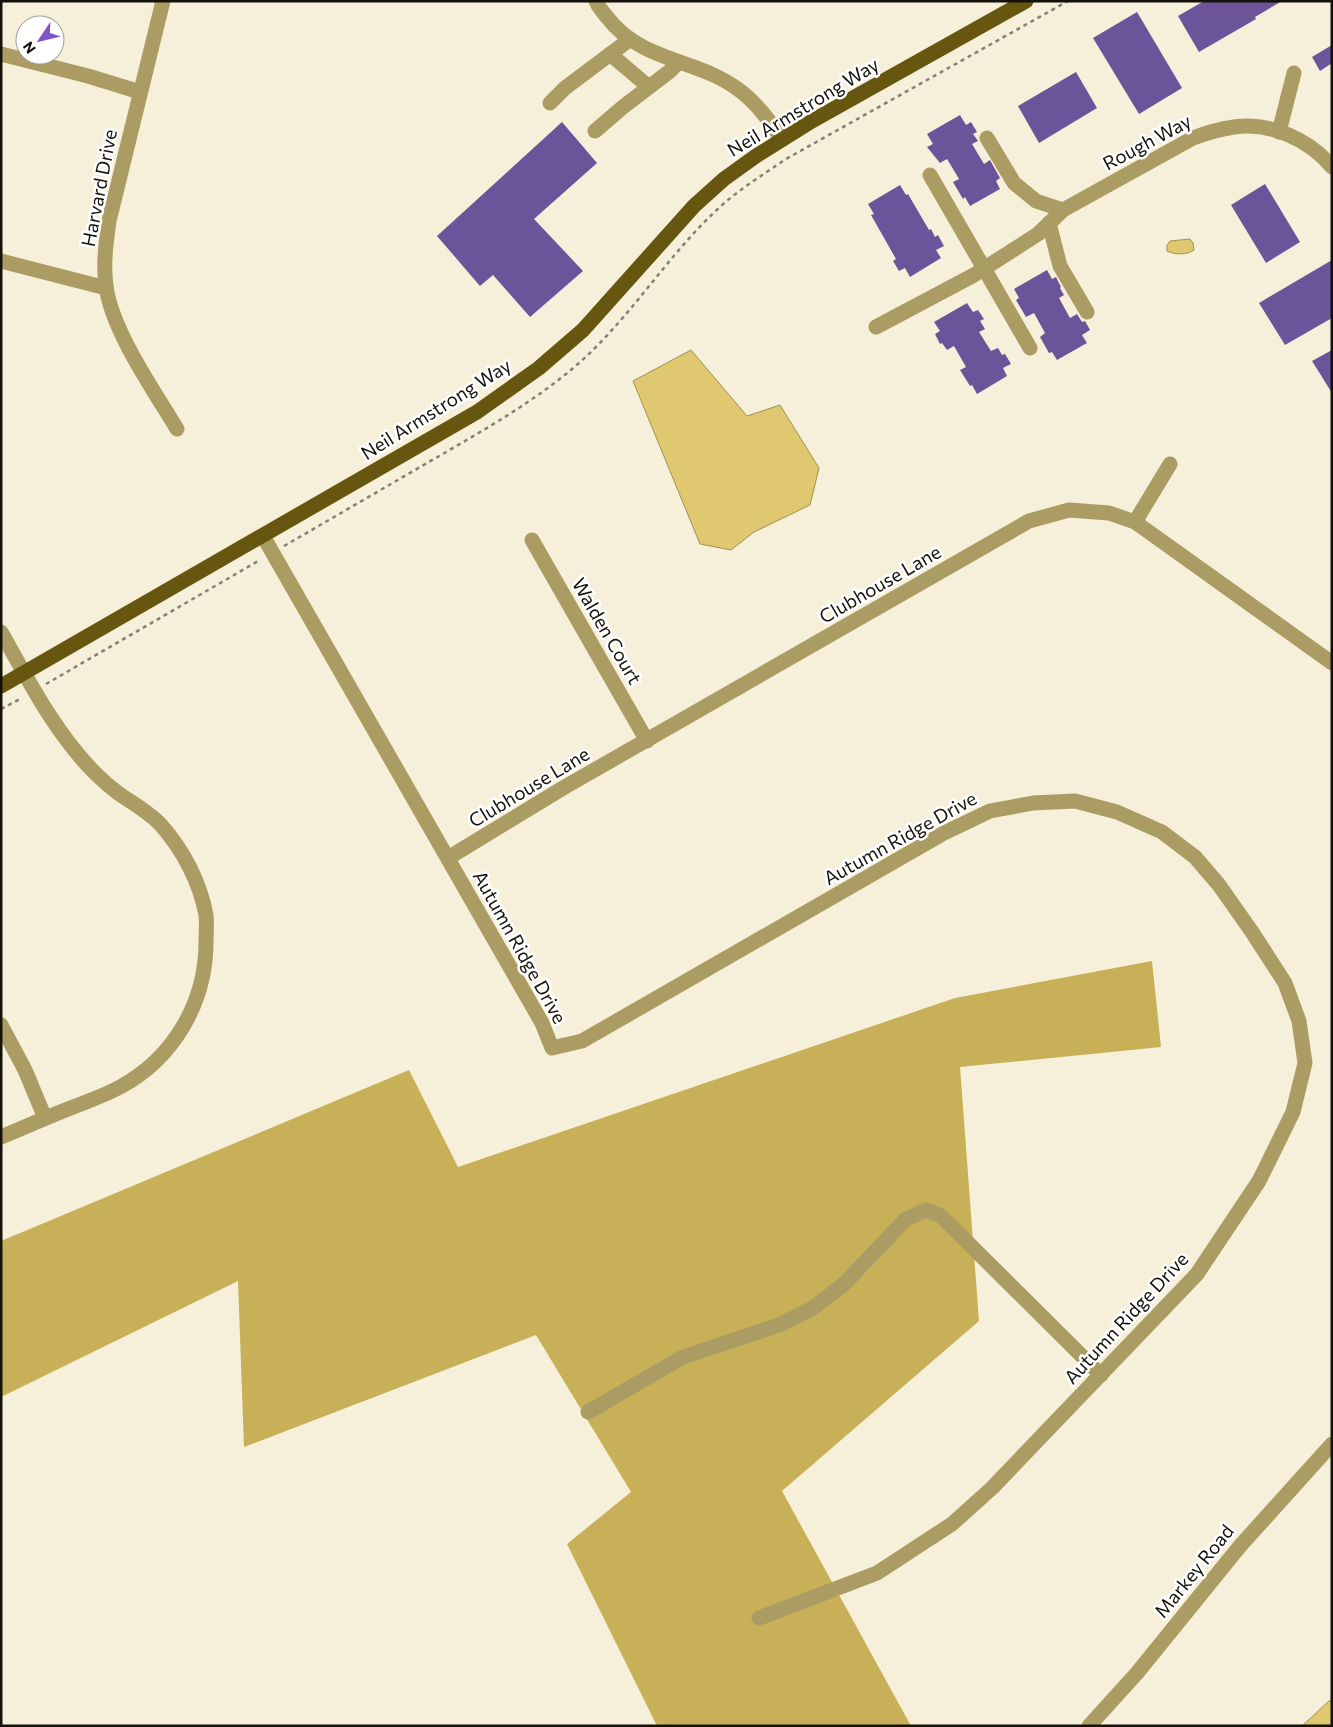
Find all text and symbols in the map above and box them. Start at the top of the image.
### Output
north arrow [15,15,65,65]
text: N [19,39,39,57]
street label: Neil Armstrong Way [723,52,883,161]
street label: Rough Way [1099,109,1195,174]
street label: Harvard Drive [76,127,121,249]
street label: Neil Armstrong Way [356,353,515,464]
street label: Clubhouse Lane [815,539,945,628]
street label: Walden Court [568,573,647,688]
street label: Clubhouse Lane [464,742,593,832]
street label: Autumn Ridge Drive [819,786,980,889]
street label: Autumn Ridge Drive [469,866,572,1027]
street label: Autumn Ridge Drive [1059,1247,1192,1388]
street label: Markey Road [1149,1520,1238,1622]

